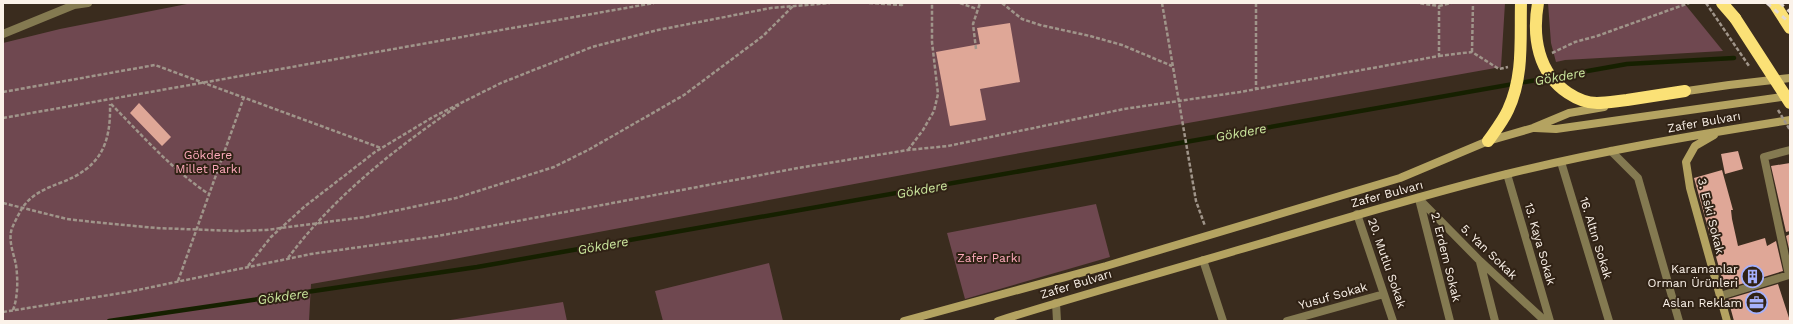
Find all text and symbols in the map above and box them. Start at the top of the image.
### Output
water label: Gökdere [1533,65,1587,88]
street label: Zafer Bulvarı [1666,109,1742,135]
water label: Gökdere [1214,121,1268,144]
park label: Gökdere Millet Parkı [175,148,241,176]
street label: 3. Eski Sokak [1695,177,1727,255]
water label: Gökdere [895,178,949,201]
street label: Zafer Bulvarı [1349,178,1425,210]
street label: 16. Altın Sokak [1577,195,1615,281]
street label: 13. Kaya Sokak [1522,201,1558,287]
street label: 2. Erdem Sokak [1428,211,1464,303]
street label: 20. Mutlu Sokak [1365,216,1409,310]
street label: 5. Yan Sokak [1458,222,1520,283]
water label: Gökdere [576,234,630,257]
park label: Zafer Parkı [957,251,1021,265]
place label: Karamanlar Orman Ürünleri [1648,262,1738,290]
building icon: Karamanlar Orman Ürünleri [1740,263,1766,289]
street label: Zafer Bulvarı [1039,266,1113,302]
street label: Yusuf Sokak [1297,279,1369,312]
water label: Gökdere [257,285,310,308]
office icon: Aslan Reklam [1744,290,1770,316]
place label: Aslan Reklam [1662,296,1742,310]

